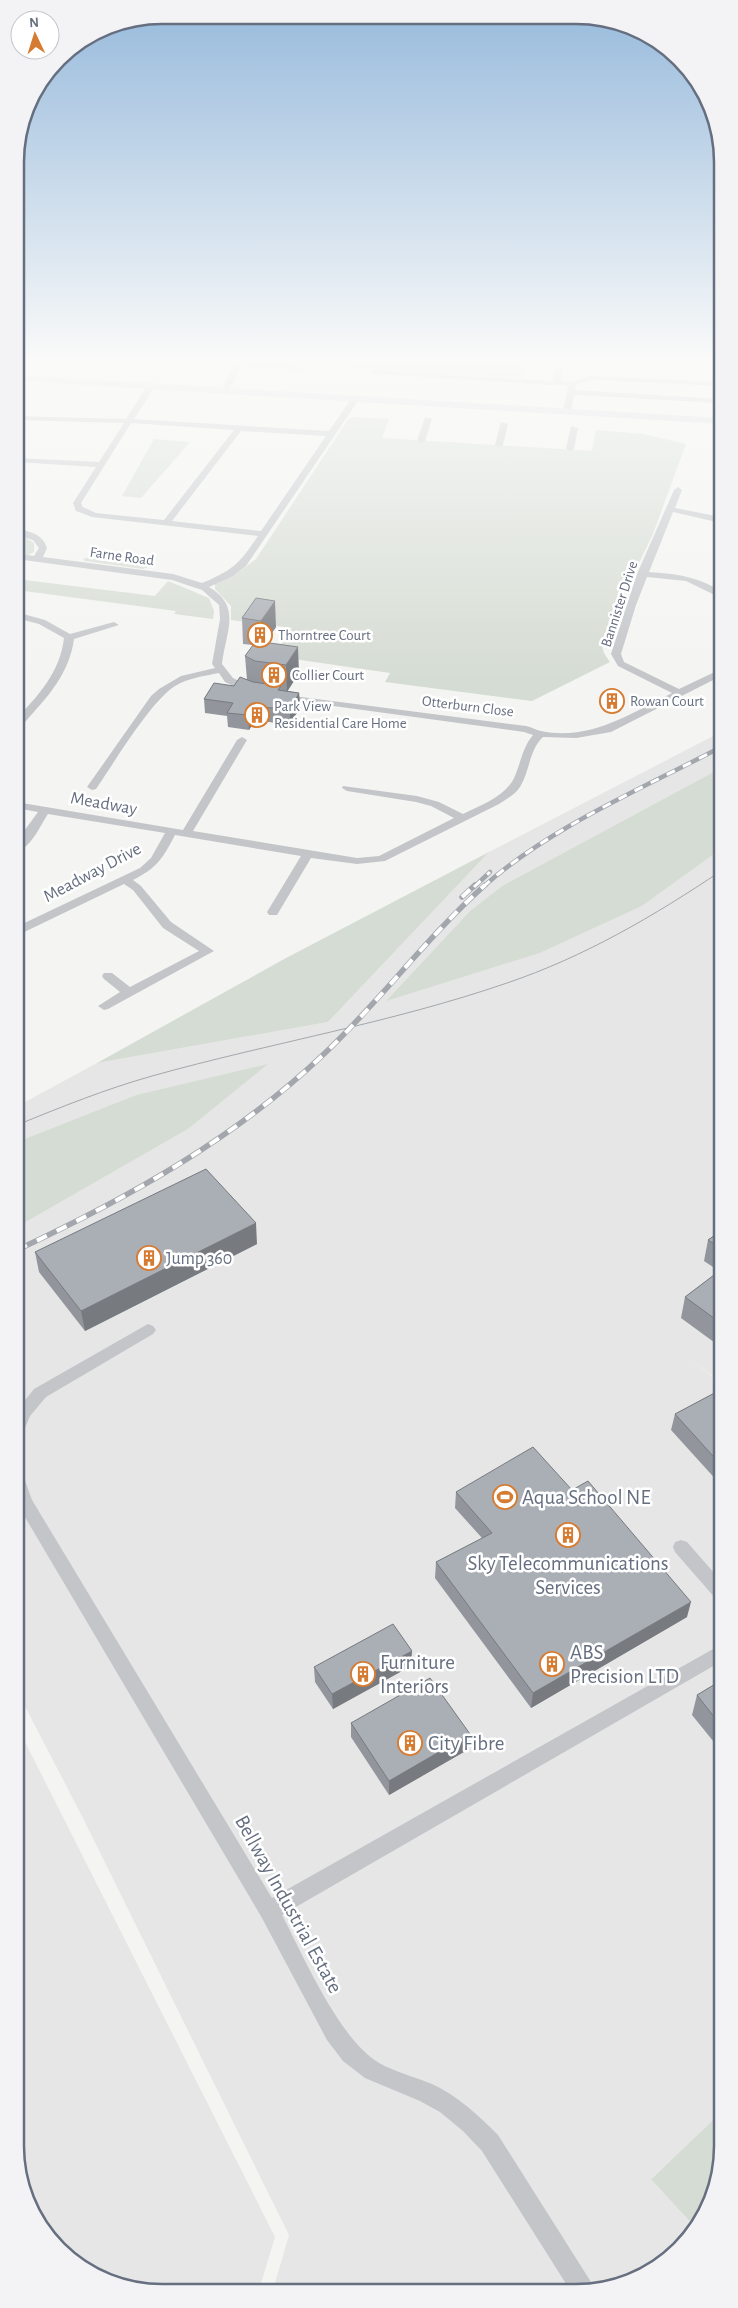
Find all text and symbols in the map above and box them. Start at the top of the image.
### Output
north arrow [10,10,60,60]
text: N [29,16,40,30]
street label: Farne Road [89,545,155,568]
street label: Bannister Drive [599,559,640,649]
building icon: Thorntree Court [247,622,273,648]
place label: Thorntree Court [278,628,371,643]
building icon: Collier Court [261,662,287,688]
place label: Collier Court [292,668,364,683]
building icon: Rowan Court [599,688,625,714]
street label: Otterburn Close [421,693,515,720]
place label: Rowan Court [630,694,704,709]
place label: Park View Residential Care Home [274,699,407,731]
building icon: Park View Residential Care Home [244,702,270,728]
street label: Meadway [69,789,139,819]
street label: Meadway Drive [41,840,144,906]
building icon: Jump 360 [136,1245,162,1271]
place label: Jump 360 [166,1250,232,1268]
sports icon: Aqua School NE [492,1484,518,1510]
place label: Aqua School NE [522,1487,651,1508]
building icon: Sky Telecommunications Services [555,1522,581,1548]
place label: Sky Telecommunications Services [467,1553,669,1598]
place label: ABS Precision LTD [570,1642,679,1687]
building icon: ABS Precision LTD [539,1651,565,1677]
place label: Furniture Interiors [380,1652,455,1697]
building icon: Furniture Interiors [350,1661,376,1687]
building icon: City Fibre [397,1730,423,1756]
place label: City Fibre [428,1733,504,1754]
street label: Bellway Industrial Estate [231,1812,346,1997]

